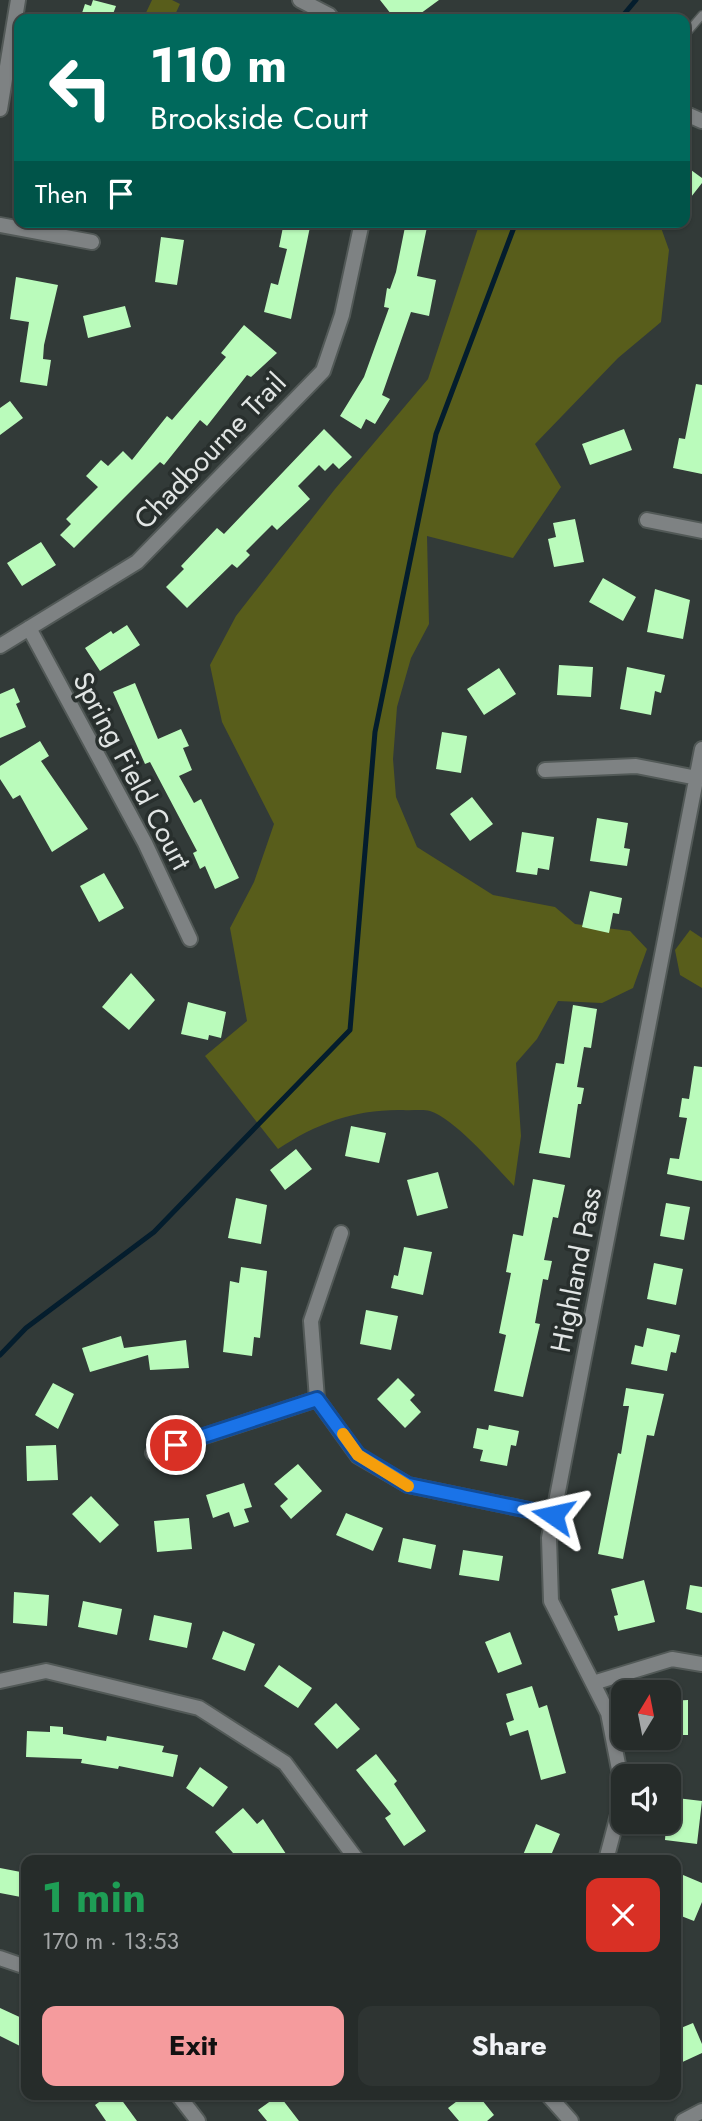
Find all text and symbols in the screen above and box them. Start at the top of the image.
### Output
text: 110 m [150,30,287,100]
icon: left [35,42,126,133]
text: Brookside Court [150,95,368,141]
text: Then [35,175,88,213]
icon: arrive [102,175,140,213]
street label: Chadbourne Trail [124,363,296,539]
street label: Spring Field Court [62,665,202,878]
street label: Highland Pass [540,1184,612,1356]
pin [146,1415,206,1475]
icon: arrive [157,1426,195,1464]
position arrow [516,1478,590,1552]
north arrow [611,1680,681,1750]
map controls [611,1680,681,1834]
button: sound [611,1764,681,1834]
text: 1 min [42,1867,146,1928]
button: close [586,1878,660,1952]
text: 170 m · 13:53 [42,1924,179,1958]
button: Exit [42,2006,344,2086]
button: Share [358,2006,660,2086]

